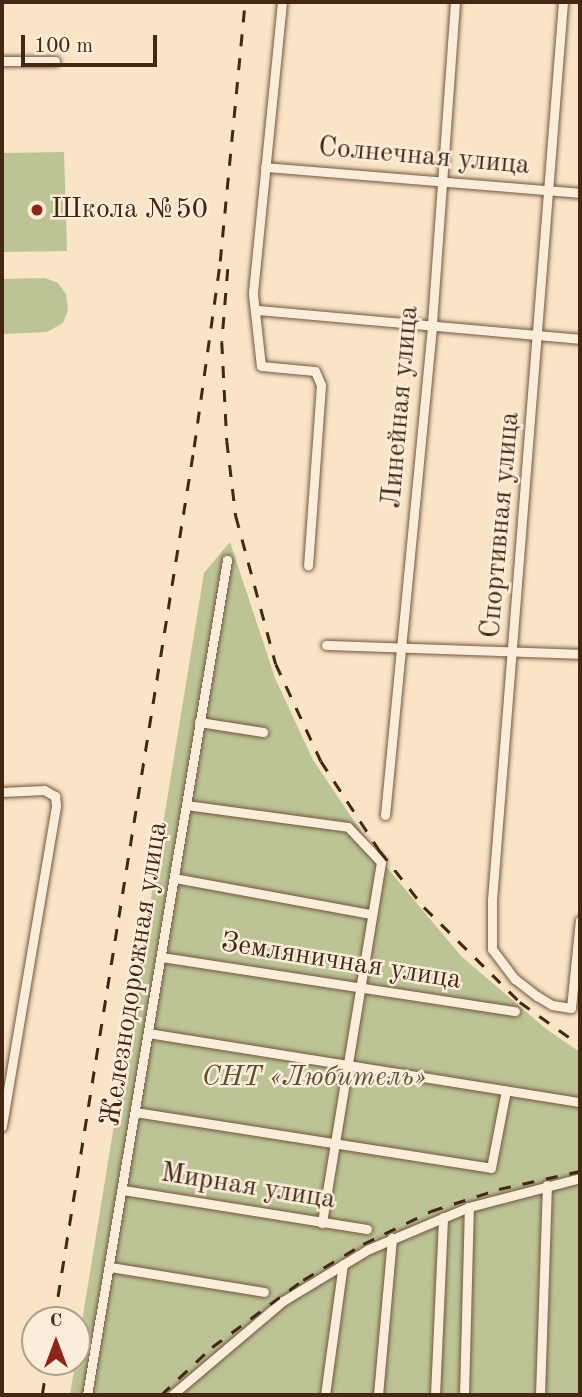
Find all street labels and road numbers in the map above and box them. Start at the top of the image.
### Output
street label: Солнечная улица [317,131,531,183]
street label: Линейная улица [375,304,427,510]
street label: Спортивная улица [474,410,528,640]
street label: Железнодорожная улица [94,819,176,1129]
street label: Земляничная улица [218,926,464,998]
street label: Мирная улица [158,1157,338,1217]

